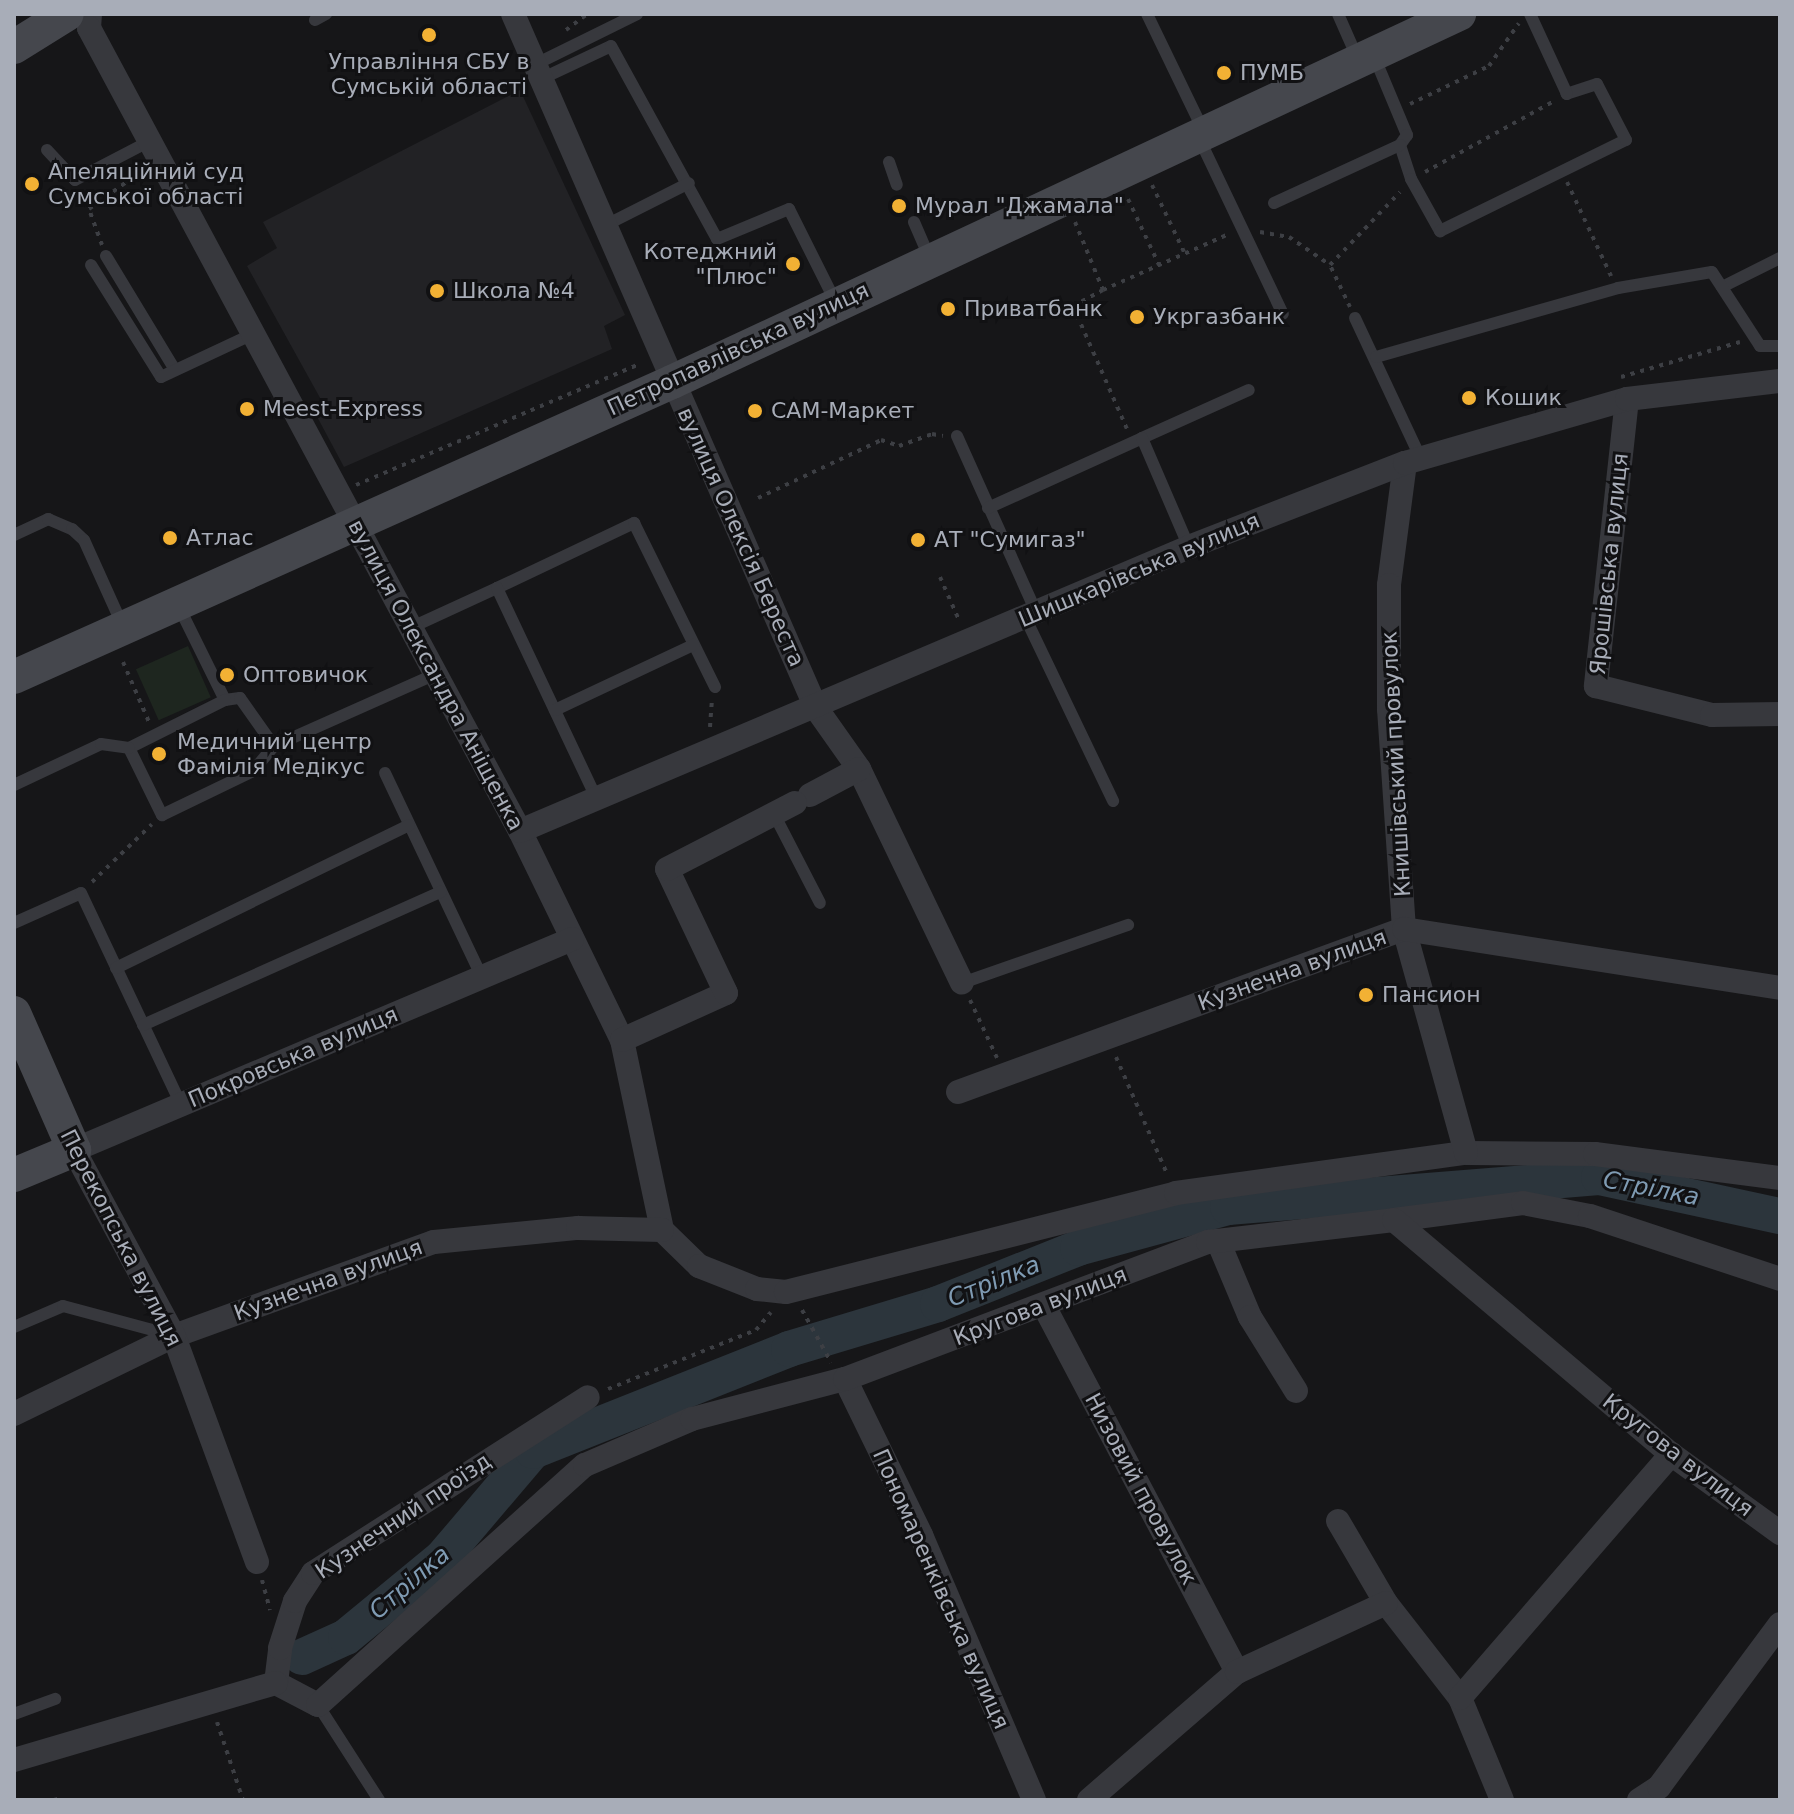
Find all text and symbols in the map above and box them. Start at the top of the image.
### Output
marker: Управління СБУ в Сумській області [420,26,438,44]
place label: Управління СБУ в Сумській області [328,48,530,100]
place label: ПУМБ [1240,60,1304,86]
marker: ПУМБ [1215,64,1233,82]
place label: Апеляційний суд Сумської області [48,158,244,210]
marker: Апеляційний суд Сумської області [23,175,41,193]
place label: Мурал "Джамала" [915,193,1124,219]
marker: Мурал "Джамала" [890,197,908,215]
place label: Котеджний "Плюс" [644,238,777,290]
marker: Котеджний "Плюс" [784,255,802,273]
street label: Петропавлівська вулиця [603,277,873,421]
place label: Школа №4 [453,278,575,304]
marker: Школа №4 [428,282,446,300]
place label: Приватбанк [964,296,1103,322]
marker: Приватбанк [939,300,957,318]
place label: Укргазбанк [1153,304,1285,330]
marker: Укргазбанк [1128,308,1146,326]
place label: Кошик [1485,385,1562,411]
marker: Кошик [1460,389,1478,407]
place label: Meest-Express [263,396,423,422]
place label: САМ-Маркет [771,398,914,424]
marker: Meest-Express [238,400,256,418]
marker: САМ-Маркет [746,402,764,420]
street label: вулиця Олексія Береста [672,403,810,671]
street label: Ярошівська вулиця [1584,452,1634,676]
street label: Шишкарівська вулиця [1015,507,1263,633]
street label: вулиця Олександра Аніщенка [343,515,529,835]
place label: Атлас [186,525,254,551]
place label: АТ "Сумигаз" [934,527,1086,553]
marker: Атлас [161,529,179,547]
marker: АТ "Сумигаз" [909,531,927,549]
street label: Книшівський провулок [1376,630,1416,898]
place label: Оптовичок [243,662,368,688]
marker: Оптовичок [218,666,236,684]
place label: Медичний центр Фамілія Медікус [177,728,372,780]
marker: Медичний центр Фамілія Медікус [148,743,170,765]
street label: Кузнечна вулиця [1194,924,1390,1016]
place label: Пансион [1382,982,1481,1008]
marker: Пансион [1357,986,1375,1004]
street label: Покровська вулиця [184,1001,402,1113]
street label: Перекопська вулиця [55,1125,187,1351]
water label: Стрілка [1601,1166,1701,1212]
street label: Кузнечна вулиця [230,1234,426,1326]
water label: Стрілка [944,1250,1044,1314]
street label: Кругова вулиця [950,1261,1130,1351]
street label: Кругова вулиця [1598,1388,1758,1522]
street label: Низовий провулок [1079,1389,1203,1589]
street label: Пономаренківська вулиця [867,1445,1015,1733]
street label: Кузнечний проїзд [310,1447,496,1585]
water label: Стрілка [364,1540,456,1626]

